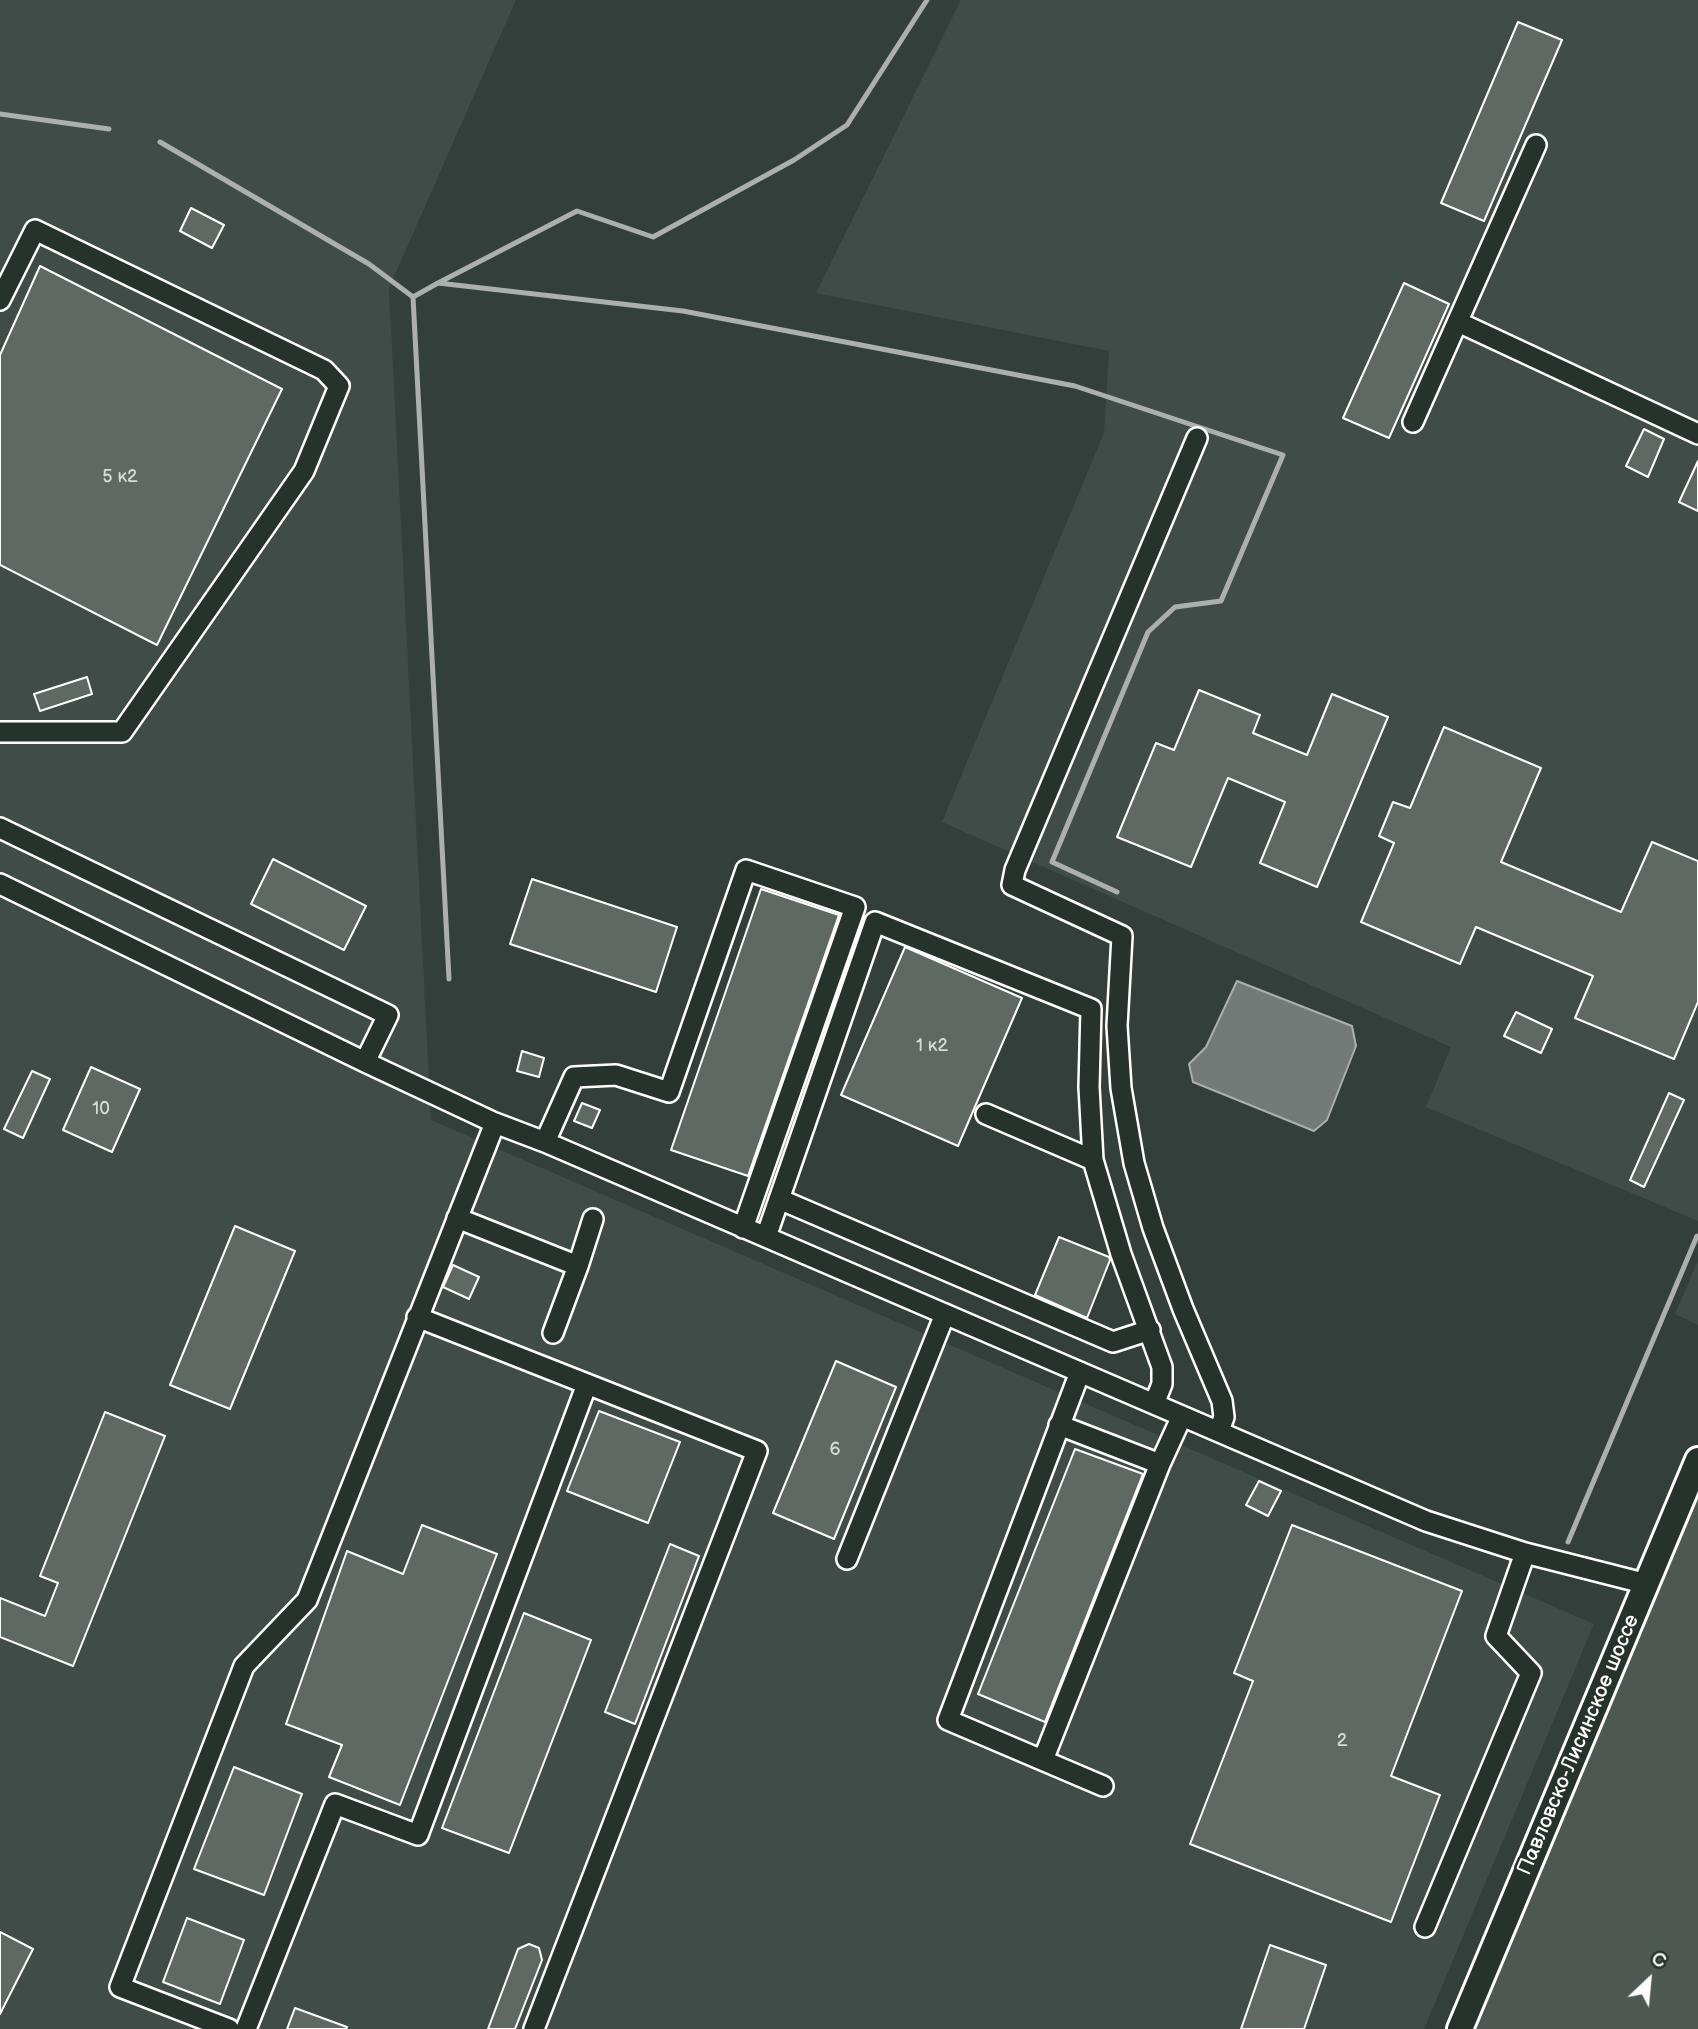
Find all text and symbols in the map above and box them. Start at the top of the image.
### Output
house number: 5 к2 [102,466,138,488]
house number: 1 к2 [916,1035,948,1057]
house number: 10 [92,1098,110,1120]
house number: 6 [830,1439,840,1461]
street label: Павловско-Лисинское шоссе [1513,1611,1645,1879]
house number: 2 [1337,1730,1347,1752]
north arrow [1614,1945,1684,2015]
text: С [1647,1947,1669,1974]

